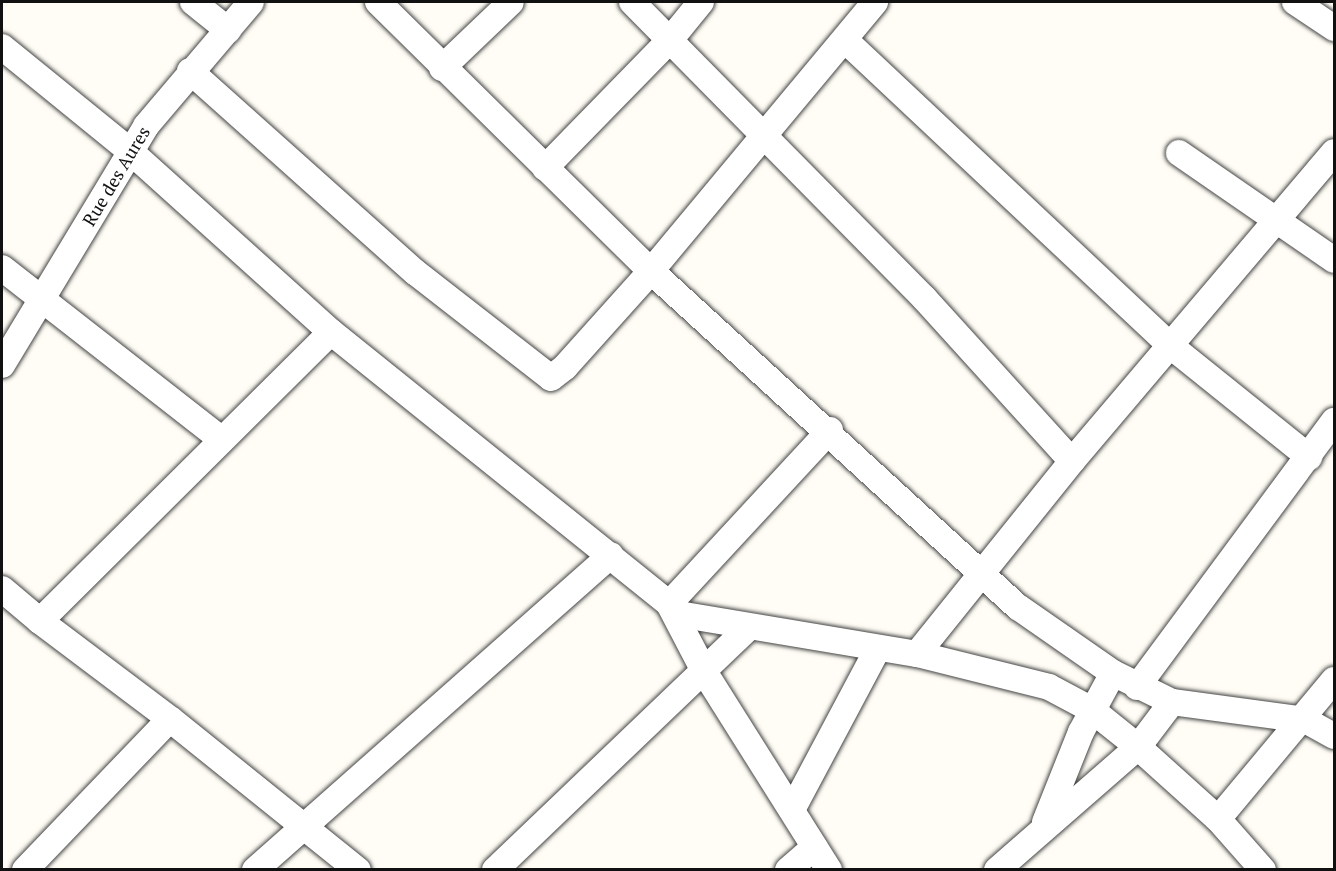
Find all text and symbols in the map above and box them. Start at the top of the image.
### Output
street label: Rue des Aures [78,122,154,230]

